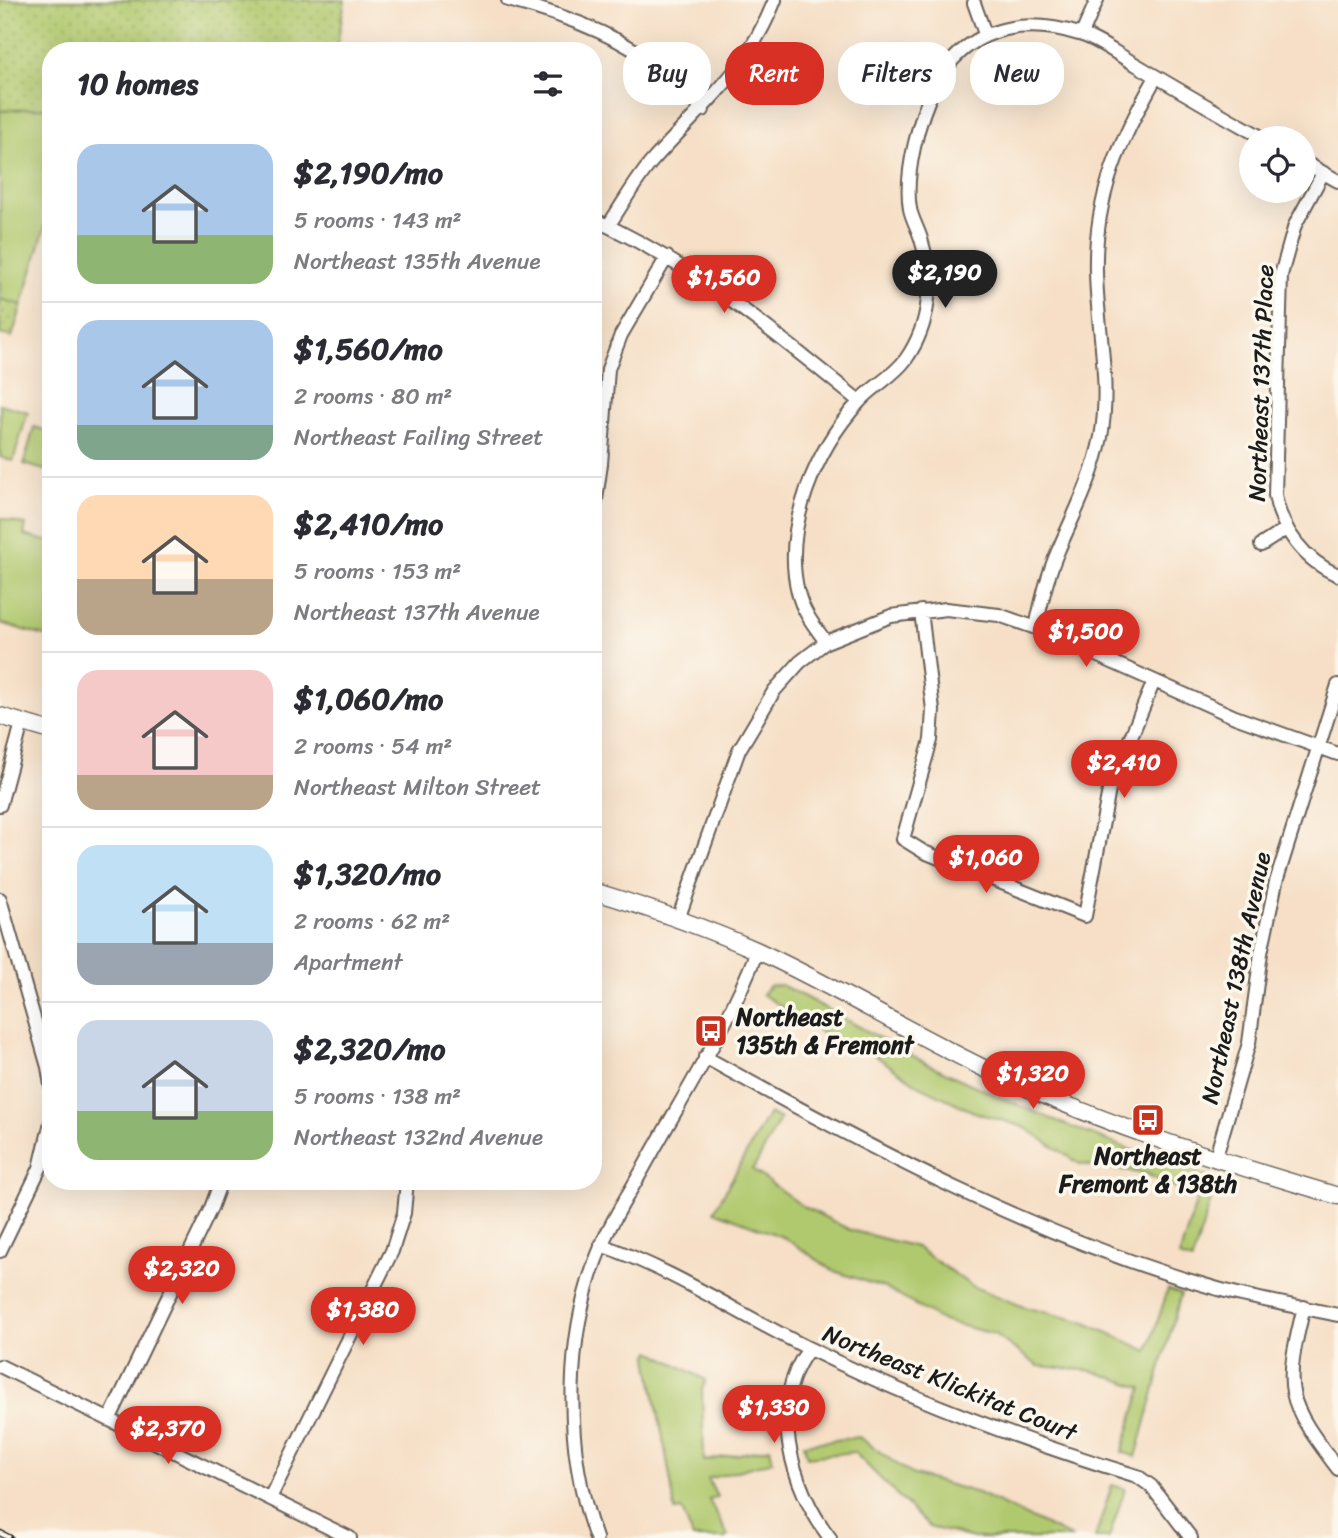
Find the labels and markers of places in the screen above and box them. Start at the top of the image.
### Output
pin: $2,190 [888,250,1002,310]
pin: $1,560 [667,256,781,315]
pin: $1,500 [1029,610,1143,669]
pin: $2,410 [1067,740,1181,800]
pin: $1,060 [929,836,1043,895]
place label: Northeast 135th & Fremont [735,996,915,1066]
bus stop icon: Northeast 135th & Fremont [692,1012,730,1050]
pin: $1,320 [976,1052,1090,1111]
bus stop icon: Northeast Fremont & 138th [1129,1101,1167,1139]
place label: Northeast Fremont & 138th [1058,1135,1237,1205]
pin: $2,320 [125,1246,239,1306]
pin: $1,380 [306,1288,420,1347]
pin: $1,330 [717,1386,831,1445]
pin: $2,370 [111,1406,225,1466]

